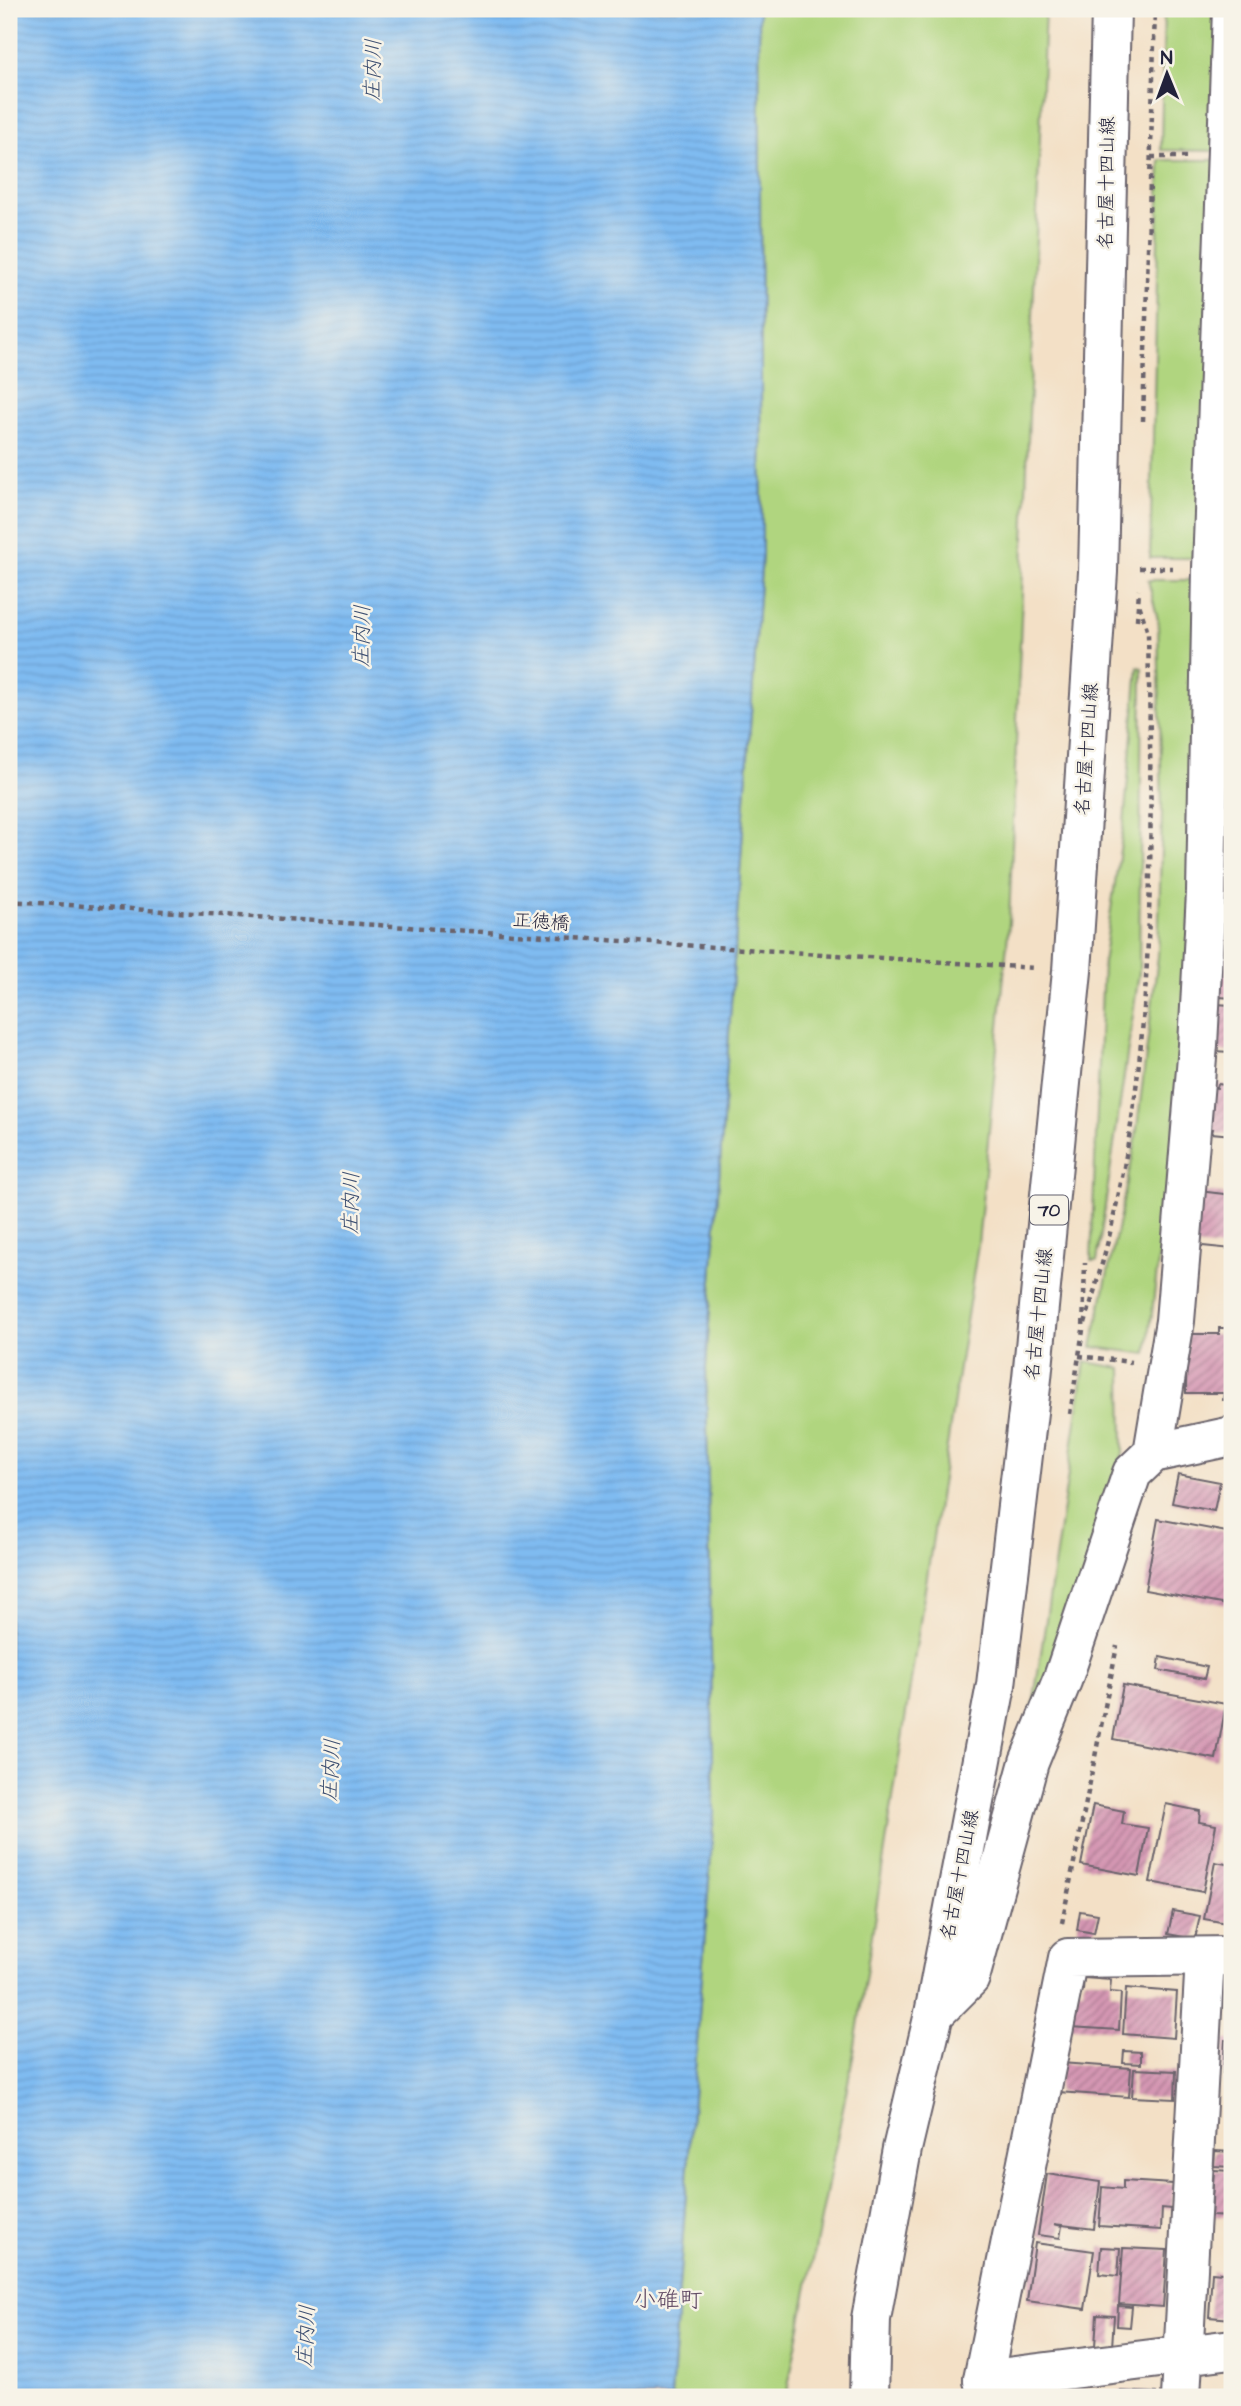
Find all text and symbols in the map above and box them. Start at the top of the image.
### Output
water label: 庄内川 [358,38,388,102]
north arrow [1132,38,1202,108]
text: N [1161,45,1173,72]
street label: 名古屋十四山線 [1092,116,1122,250]
water label: 庄内川 [347,604,377,668]
street label: 名古屋十四山線 [1069,682,1105,816]
street label: 正徳橋 [512,907,570,937]
water label: 庄内川 [336,1171,366,1235]
road number: 70 [1030,1196,1068,1224]
street label: 名古屋十四山線 [1019,1246,1059,1382]
water label: 庄内川 [315,1738,347,1802]
street label: 名古屋十四山線 [934,1807,986,1943]
district label: 小碓町 [634,2284,703,2316]
water label: 庄内川 [290,2304,322,2368]

